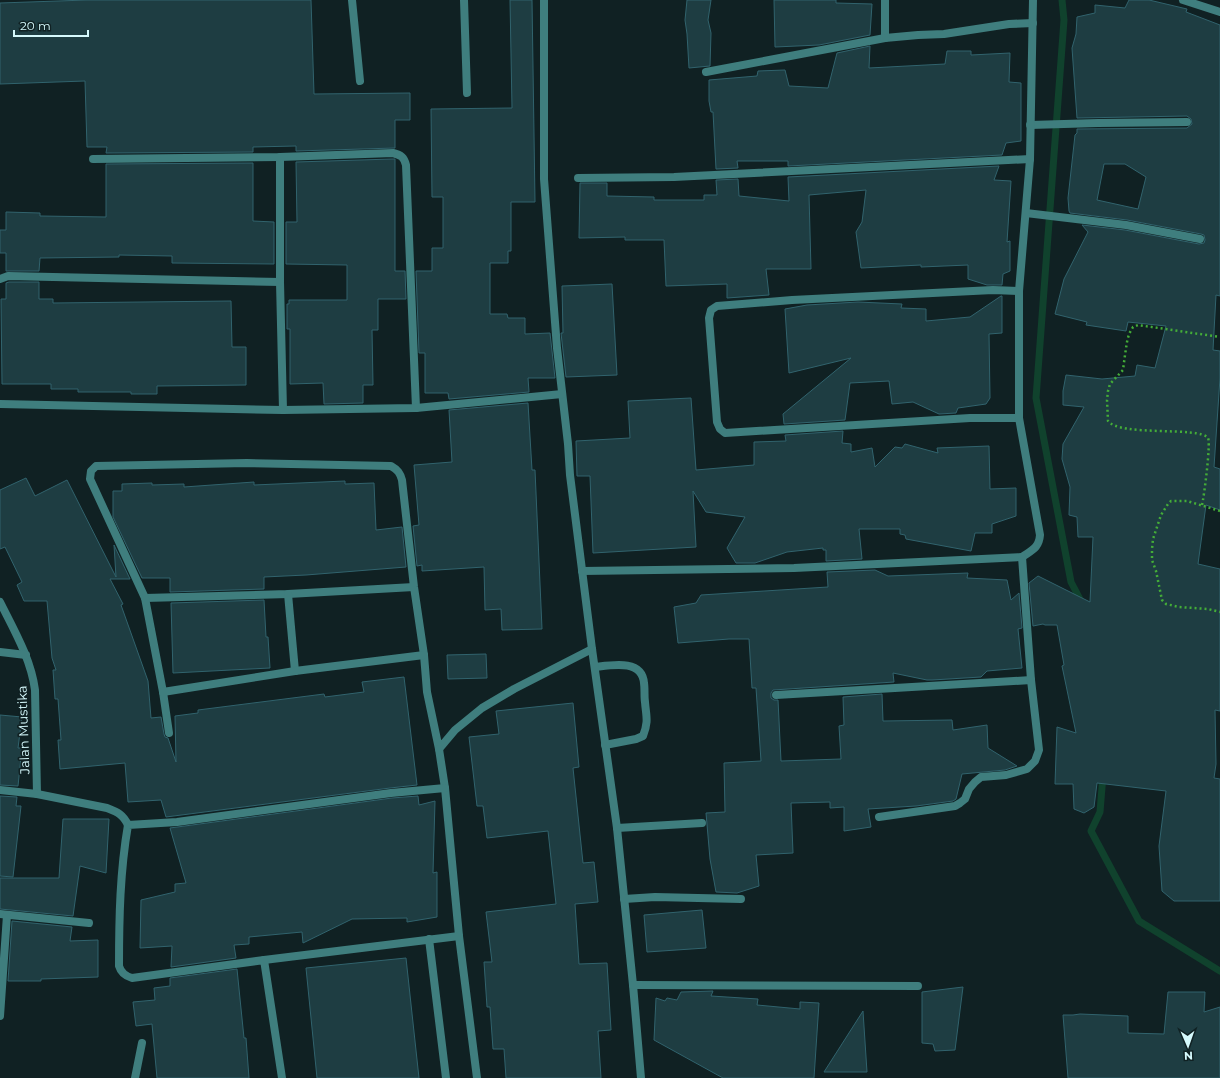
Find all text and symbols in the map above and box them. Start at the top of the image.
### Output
scale bar [14,12,88,38]
text: 20 m [20,18,51,33]
street label: Jalan Mustika [13,685,33,776]
north arrow [1168,1026,1208,1066]
text: N [1184,1049,1193,1063]

